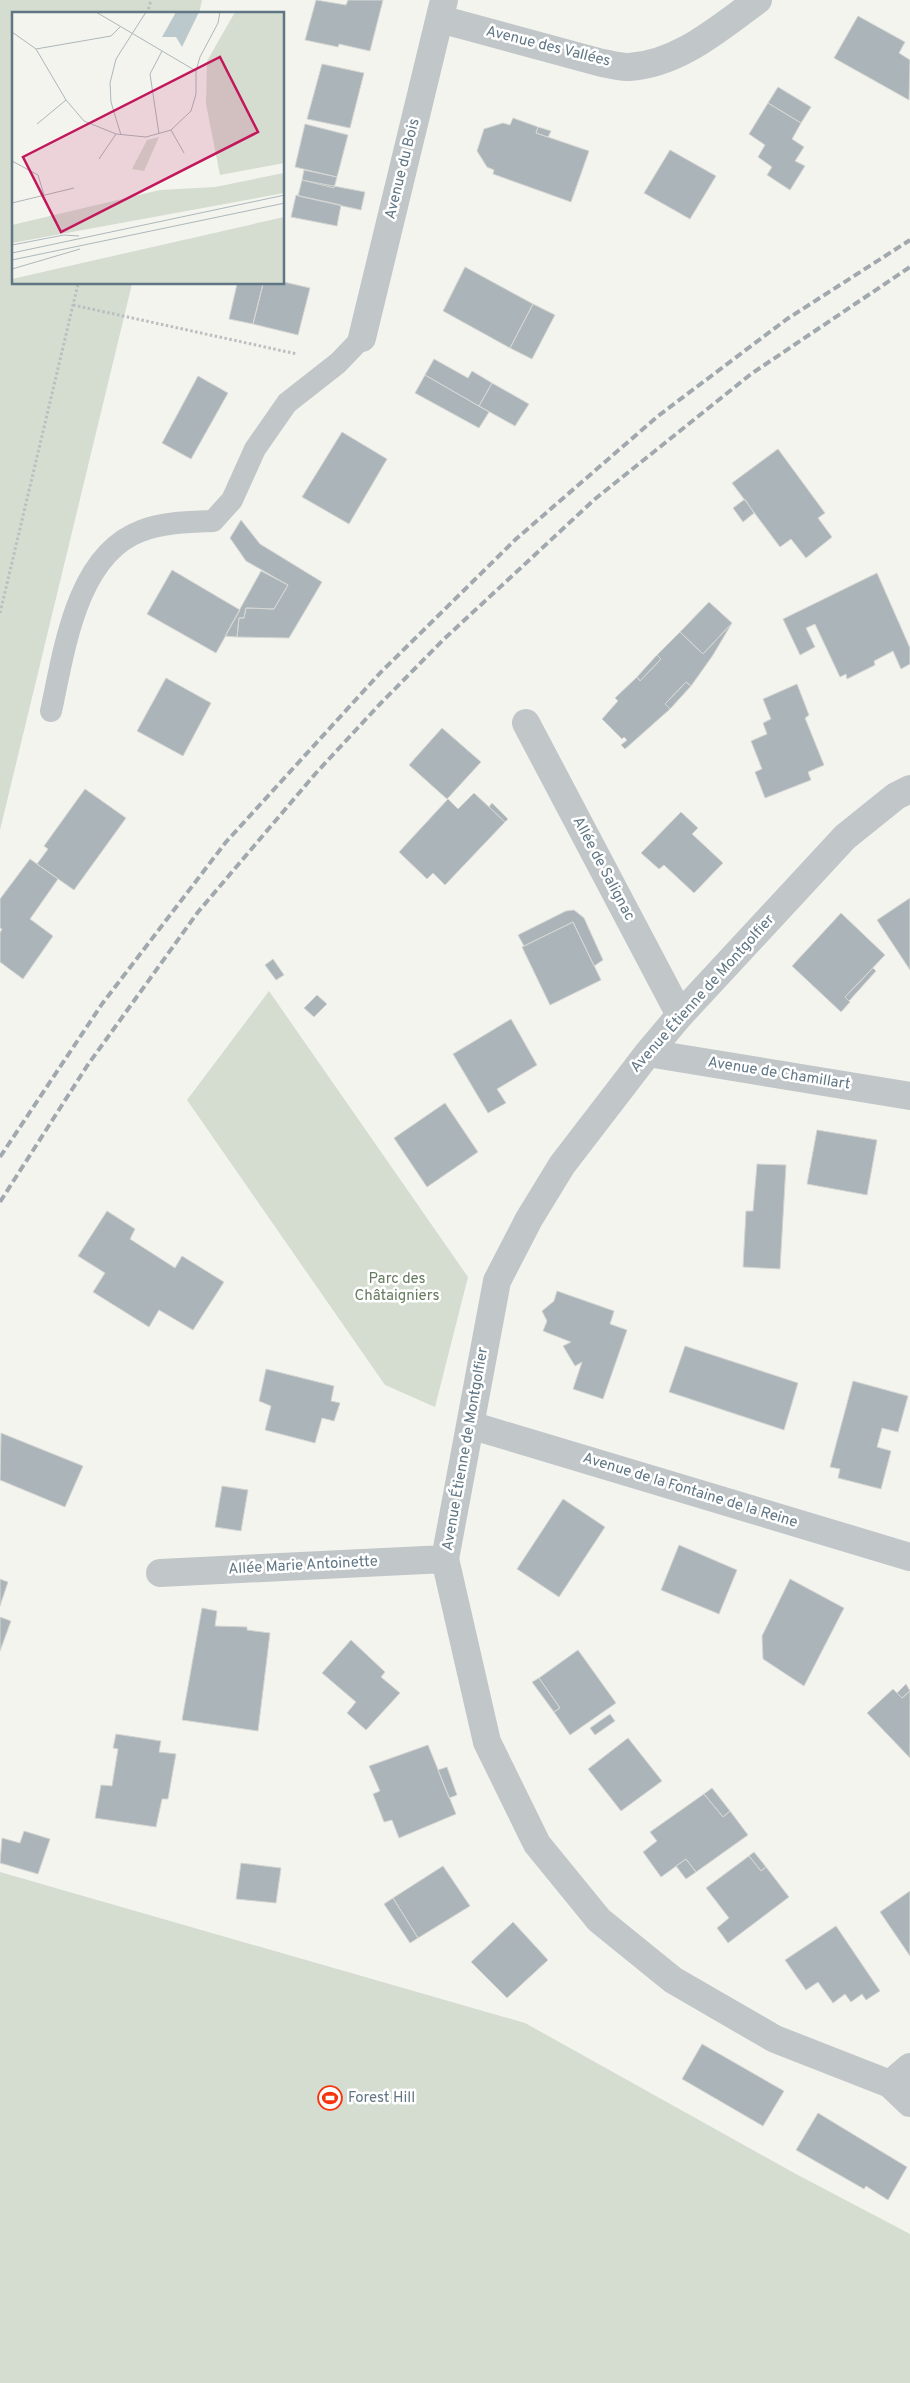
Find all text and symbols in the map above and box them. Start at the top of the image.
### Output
inset map [12,12,285,285]
street label: Avenue des Vallées [484,22,612,72]
street label: Avenue du Bois [381,117,425,221]
street label: Allée de Salignac [568,814,638,924]
street label: Avenue Étienne de Montgolfier [626,910,779,1077]
street label: Avenue de Chamillart [706,1053,852,1095]
park label: Parc des Châtaigniers [354,1270,440,1306]
street label: Avenue Étienne de Montgolfier [438,1345,493,1552]
street label: Avenue de la Fontaine de la Reine [580,1449,800,1533]
street label: Allée Marie Antoinette [228,1553,378,1579]
sports icon: Forest Hill [317,2085,343,2111]
place label: Forest Hill [348,2089,415,2108]

